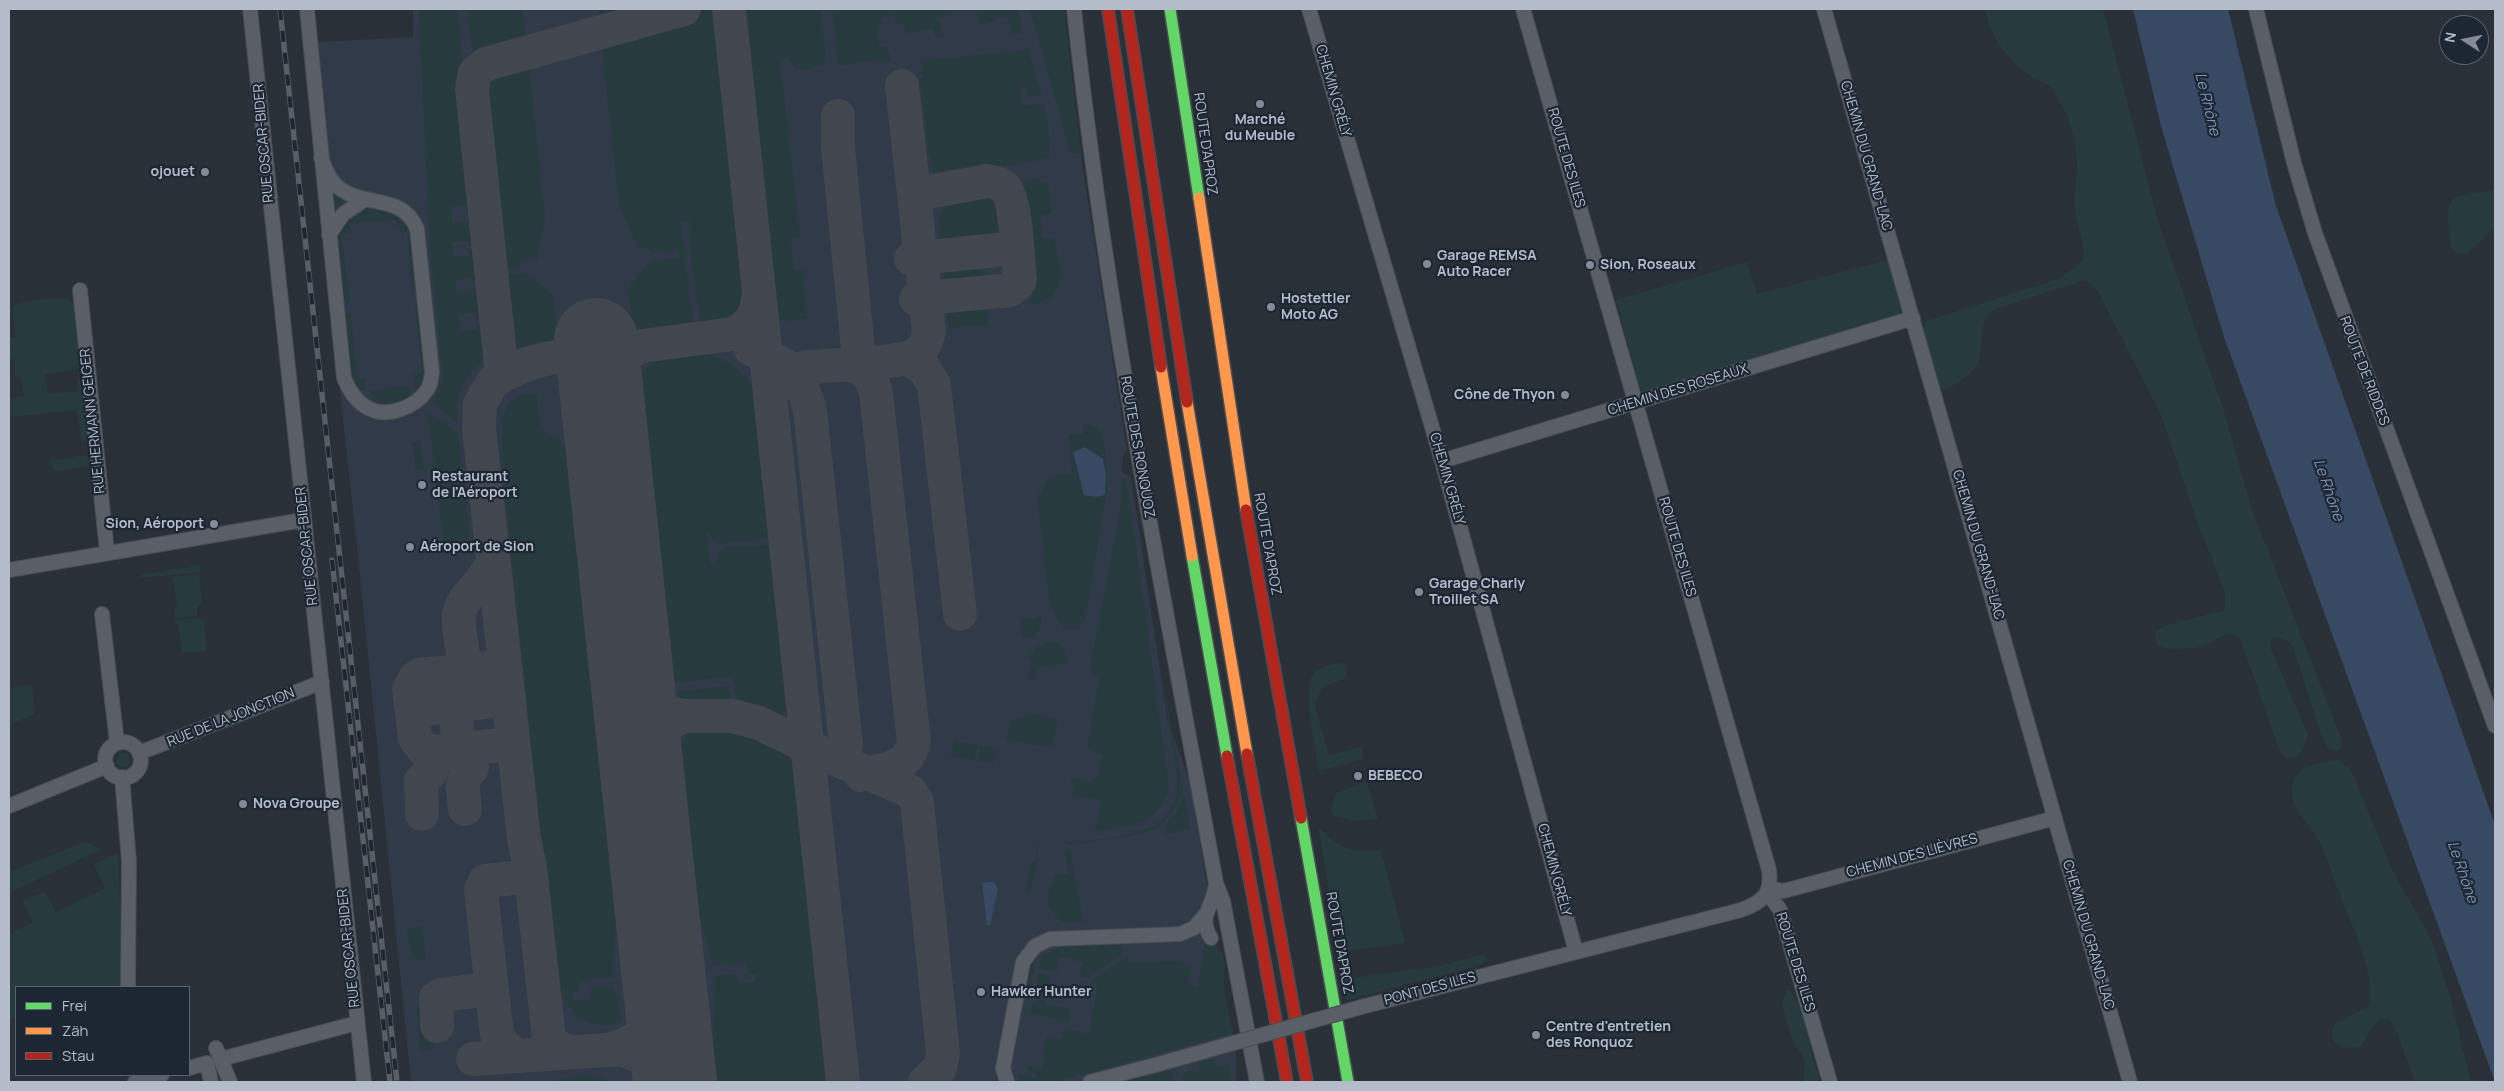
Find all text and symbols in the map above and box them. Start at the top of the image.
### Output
north arrow [2439,15,2489,65]
text: N [2439,30,2460,44]
street label: CHEMIN GRÉLY [1312,43,1354,139]
water label: Le Rhône [2190,71,2224,137]
street label: CHEMIN DU GRAND-LAC [1837,79,1895,233]
street label: RUE OSCAR-BIDER [250,83,278,203]
street label: ROUTE D'APROZ [1189,92,1221,196]
marker: Marché du Meuble [1254,98,1266,110]
street label: ROUTE DES ILES [1544,106,1588,210]
place label: Marché du Meuble [1225,112,1295,144]
place label: ojouet [150,164,195,180]
marker: ojouet [199,166,211,178]
place label: Garage REMSA Auto Racer [1437,248,1537,280]
place label: Sion, Roseaux [1600,257,1696,273]
marker: Garage REMSA Auto Racer [1421,258,1433,270]
marker: Sion, Roseaux [1584,259,1596,271]
place label: Hostettler Moto AG [1281,291,1350,324]
marker: Hostettler Moto AG [1265,301,1277,313]
street label: ROUTE DE RIDDES [2336,314,2392,428]
street label: RUE HERMANN GEIGER [77,347,109,495]
street label: CHEMIN DES ROSEAUX [1606,361,1750,419]
street label: ROUTE DES RONQUOZ [1116,375,1158,519]
place label: Cône de Thyon [1454,387,1555,403]
marker: Cône de Thyon [1559,389,1571,401]
street label: CHEMIN GRÉLY [1426,431,1468,527]
water label: Le Rhône [2309,457,2347,523]
street label: CHEMIN DU GRAND-LAC [1949,468,2007,622]
place label: Restaurant de l'Aéroport [432,469,518,502]
marker: Restaurant de l'Aéroport [416,479,428,491]
street label: RUE OSCAR-BIDER [292,486,322,606]
street label: ROUTE D'APROZ [1250,492,1284,596]
street label: ROUTE DES ILES [1655,495,1699,599]
place label: Sion, Aéroport [106,516,204,532]
marker: Sion, Aéroport [208,518,220,530]
place label: Aéroport de Sion [420,539,534,555]
marker: Aéroport de Sion [404,541,416,553]
place label: Garage Charly Troillet SA [1429,576,1525,608]
marker: Garage Charly Troillet SA [1413,586,1425,598]
street label: RUE DE LA JONCTION [165,685,297,751]
place label: BEBECO [1368,768,1423,784]
marker: BEBECO [1352,770,1364,782]
place label: Nova Groupe [253,796,340,812]
marker: Nova Groupe [237,798,249,810]
street label: CHEMIN GRÉLY [1534,822,1574,918]
street label: CHEMIN DES LIÈVRES [1844,830,1980,882]
water label: Le Rhône [2443,839,2481,905]
street label: CHEMIN DU GRAND-LAC [2059,858,2117,1012]
street label: RUE OSCAR-BIDER [334,888,364,1008]
street label: ROUTE D'APROZ [1322,891,1356,995]
street label: ROUTE DES ILES [1772,910,1818,1014]
street label: PONT DES ILES [1382,969,1478,1009]
place label: Hawker Hunter [991,984,1092,1000]
legend [15,986,190,1076]
marker: Hawker Hunter [975,986,987,998]
text: Frei [62,995,87,1016]
place label: Centre d'entretien des Ronquoz [1546,1019,1671,1052]
text: Zäh [62,1020,88,1041]
marker: Centre d'entretien des Ronquoz [1530,1029,1542,1041]
text: Stau [62,1045,95,1066]

